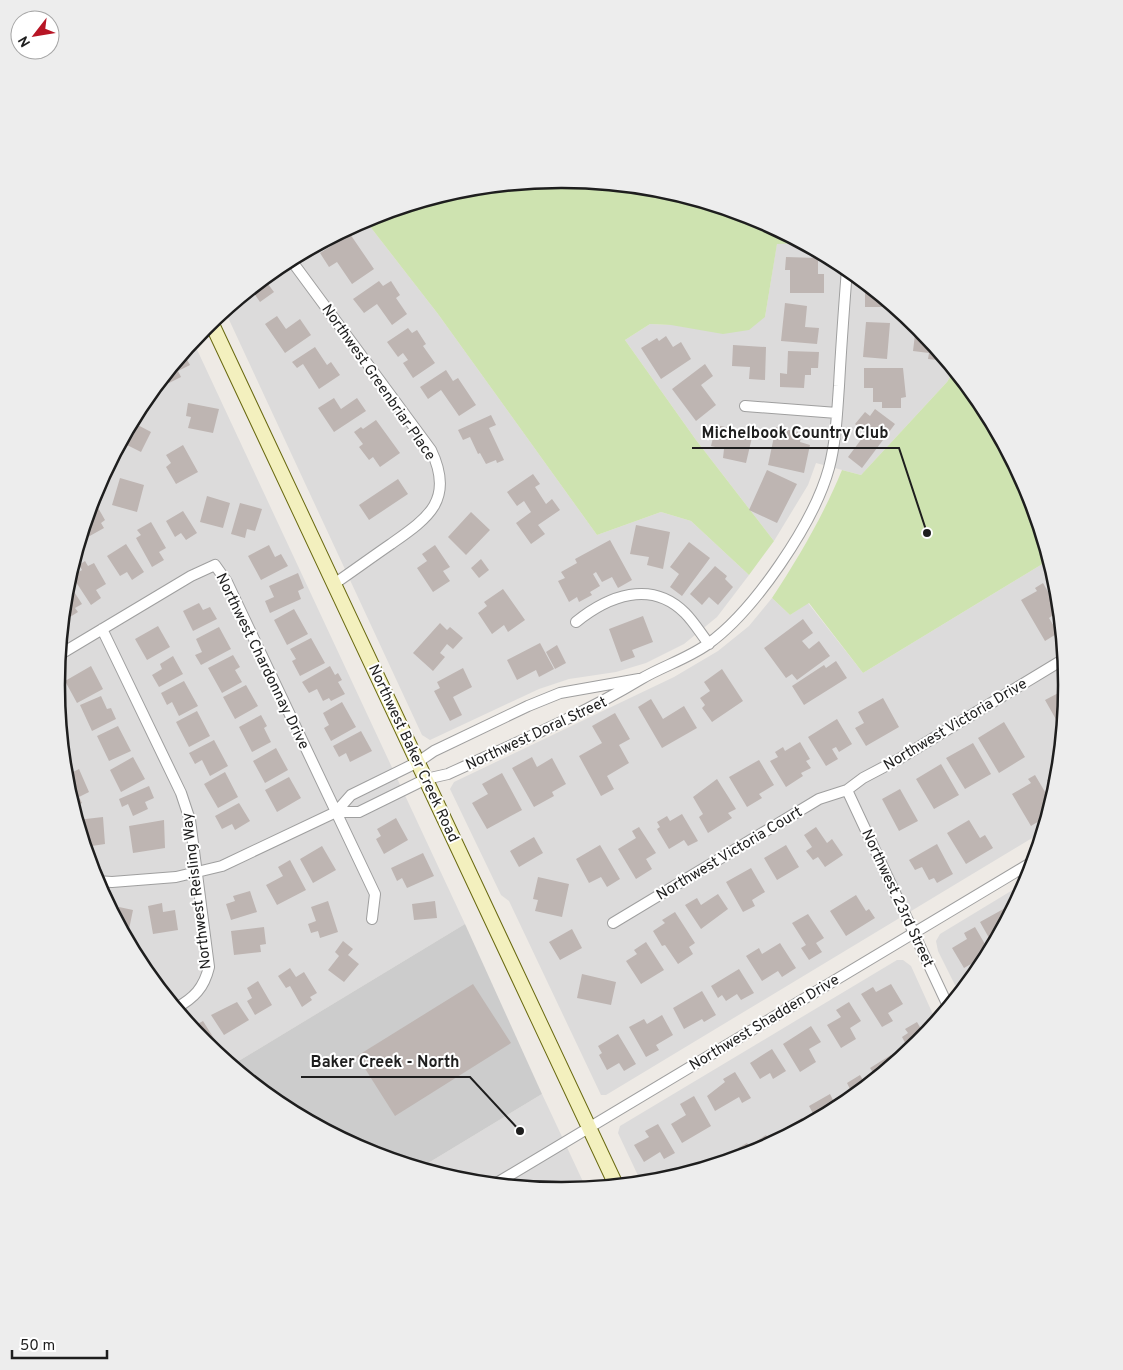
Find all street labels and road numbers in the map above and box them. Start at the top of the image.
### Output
street label: Northwest Greenbriar Place [316,301,439,465]
street label: Northwest Chardonnay Drive [211,570,313,753]
street label: Northwest Baker Creek Road [363,662,462,846]
street label: Northwest Victoria Drive [881,675,1031,776]
street label: Northwest Doral Street [463,693,610,775]
street label: Northwest Victoria Court [653,803,806,905]
street label: Northwest Reisling Way [178,811,217,970]
street label: Northwest 23rd Street [856,827,937,971]
street label: Northwest Shadden Drive [686,971,843,1076]

